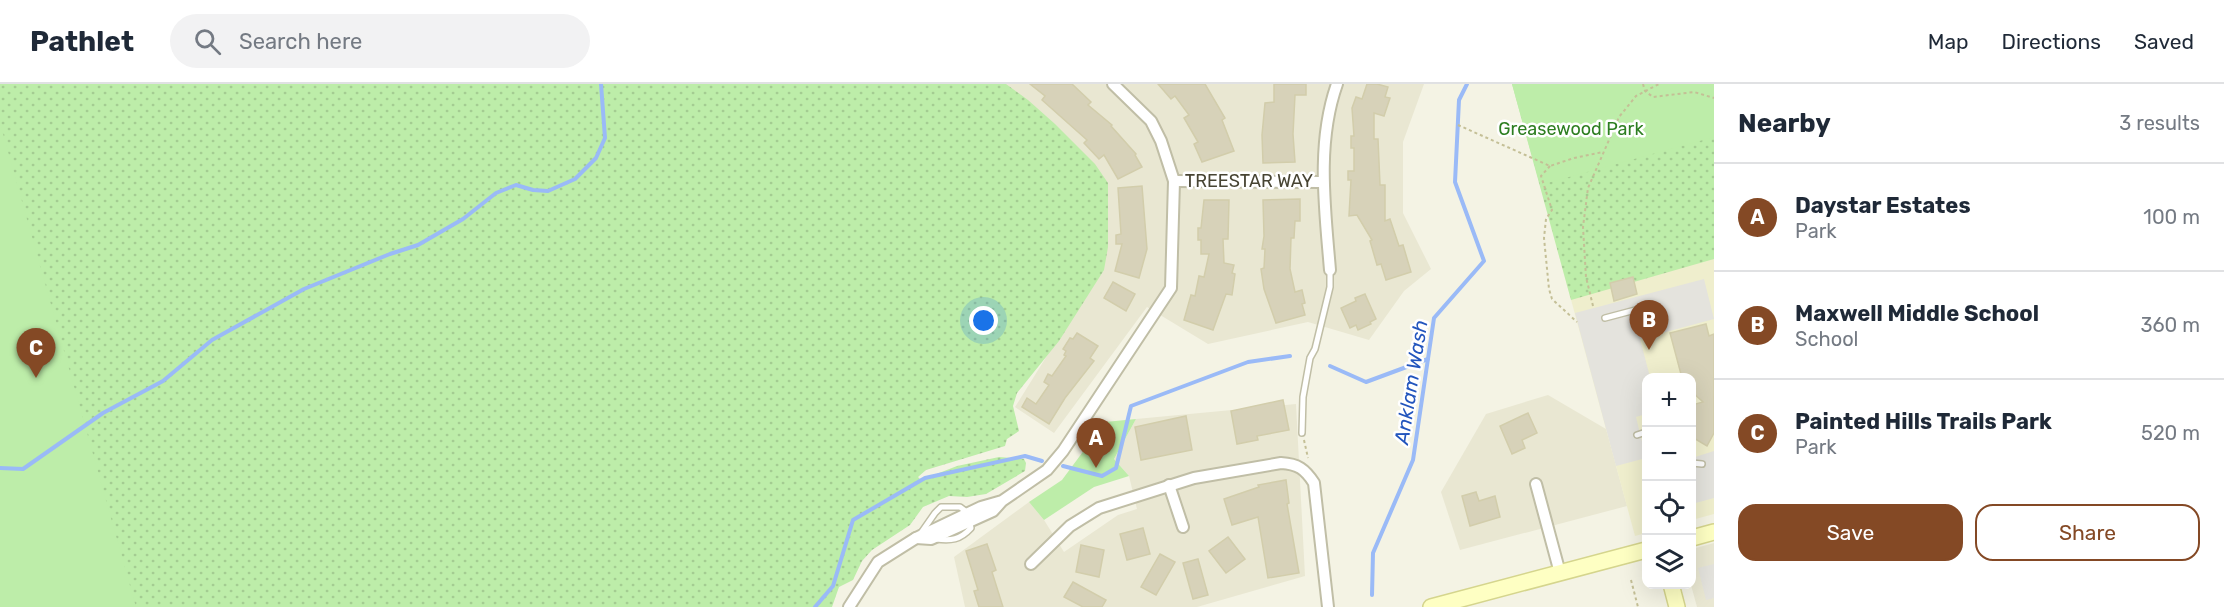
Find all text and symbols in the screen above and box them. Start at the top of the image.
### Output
search box [170,14,590,68]
text: Pathlet [30,25,134,58]
icon: search [191,25,224,58]
text: Search here [239,28,362,55]
text: Map [1928,29,1969,54]
text: Directions [2002,29,2101,54]
text: Saved [2134,29,2194,54]
text: Nearby [1738,108,1831,139]
text: 3 results [2119,111,2200,135]
park label: Greasewood Park [1498,118,1644,140]
street label: TREESTAR WAY [1185,170,1314,192]
text: Daystar Estates [1795,192,1971,219]
text: A [1750,205,1765,229]
text: 100 m [2143,205,2200,229]
text: Park [1795,219,1837,243]
pin: B [1630,300,1668,350]
text: Maxwell Middle School [1795,300,2039,327]
your location [969,306,998,335]
text: B [1750,313,1765,337]
text: 360 m [2141,313,2200,337]
water label: Anklam Wash [1389,318,1433,447]
text: School [1795,327,1858,351]
pin: C [16,328,56,378]
map controls [1642,373,1696,589]
button: + [1642,373,1696,427]
text: Painted Hills Trails Park [1795,408,2052,435]
pin: A [1076,418,1116,468]
text: C [1750,421,1765,445]
text: 520 m [2141,421,2200,445]
button: − [1642,427,1696,481]
text: Park [1795,435,1837,459]
button: locate [1642,481,1696,535]
button: Save [1738,504,1963,561]
button: Share [1975,504,2200,561]
button: layers [1642,535,1696,589]

